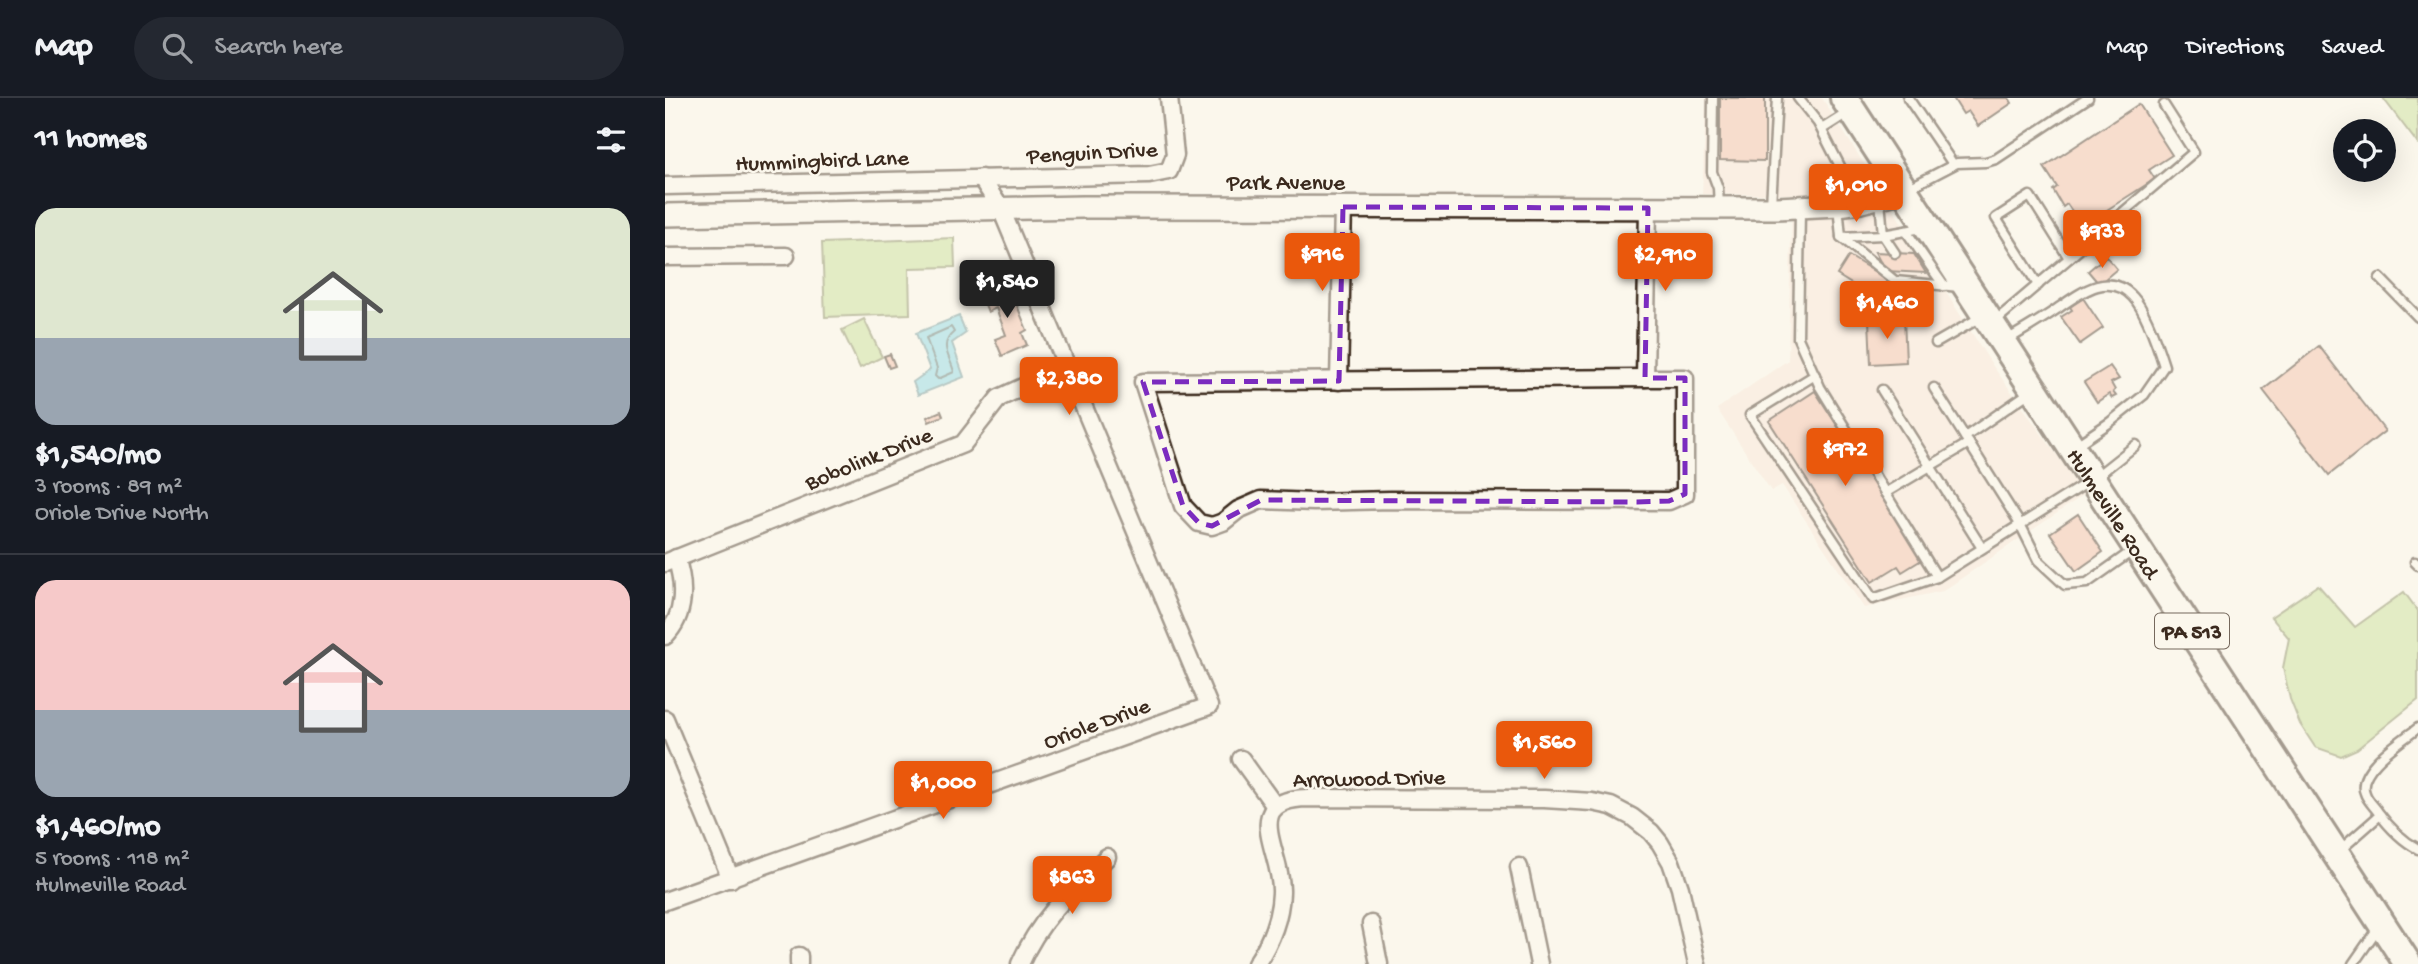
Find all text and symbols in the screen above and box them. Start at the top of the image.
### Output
search box [134,17,624,80]
text: Map [35,29,92,67]
icon: search [158,29,196,67]
text: Search here [214,33,343,64]
text: Map [2106,34,2148,63]
text: Directions [2186,34,2284,63]
text: Saved [2322,34,2383,63]
map controls [2333,119,2396,182]
button: locate [2333,119,2396,182]
icon: filters [592,121,630,159]
text: 11 homes [35,123,146,158]
street label: Penguin Drive [1025,138,1159,171]
street label: Hummingbird Lane [735,146,911,179]
pin: $1,010 [1799,164,1913,224]
street label: Park Avenue [1226,171,1346,198]
text: $1,010 [1825,173,1887,200]
pin: $933 [2061,211,2143,270]
text: $933 [2079,219,2125,246]
pin: $916 [1281,234,1363,293]
pin: $2,910 [1608,234,1722,293]
text: $916 [1301,242,1343,269]
text: $2,910 [1634,242,1696,269]
icon: home [270,253,396,379]
pin: $1,540 [950,260,1064,320]
text: $1,540 [976,269,1038,296]
pin: $1,460 [1830,282,1944,341]
text: $1,460 [1856,290,1918,317]
pin: $2,380 [1012,358,1126,417]
text: $2,380 [1036,366,1102,393]
street label: Bobolink Drive [801,422,938,498]
pin: $972 [1804,428,1886,488]
text: $972 [1822,437,1868,464]
text: $1,540/mo [35,439,161,474]
street label: Hulmeville Road [2059,444,2164,586]
text: 3 rooms · 89 m² [35,474,182,501]
text: Oriole Drive North [35,501,209,528]
road number: PA 513 [2155,614,2229,648]
icon: home [270,625,396,751]
street label: Oriole Drive [1040,693,1155,757]
pin: $1,560 [1487,722,1601,781]
text: $1,560 [1512,730,1576,757]
pin: $1,000 [886,762,1000,821]
street label: Arrowood Drive [1293,766,1447,795]
text: $1,000 [910,770,976,797]
text: $1,460/mo [35,811,161,846]
text: 5 rooms · 118 m² [35,846,190,873]
pin: $863 [1031,856,1113,916]
text: $863 [1049,865,1095,892]
text: Hulmeville Road [35,873,185,900]

